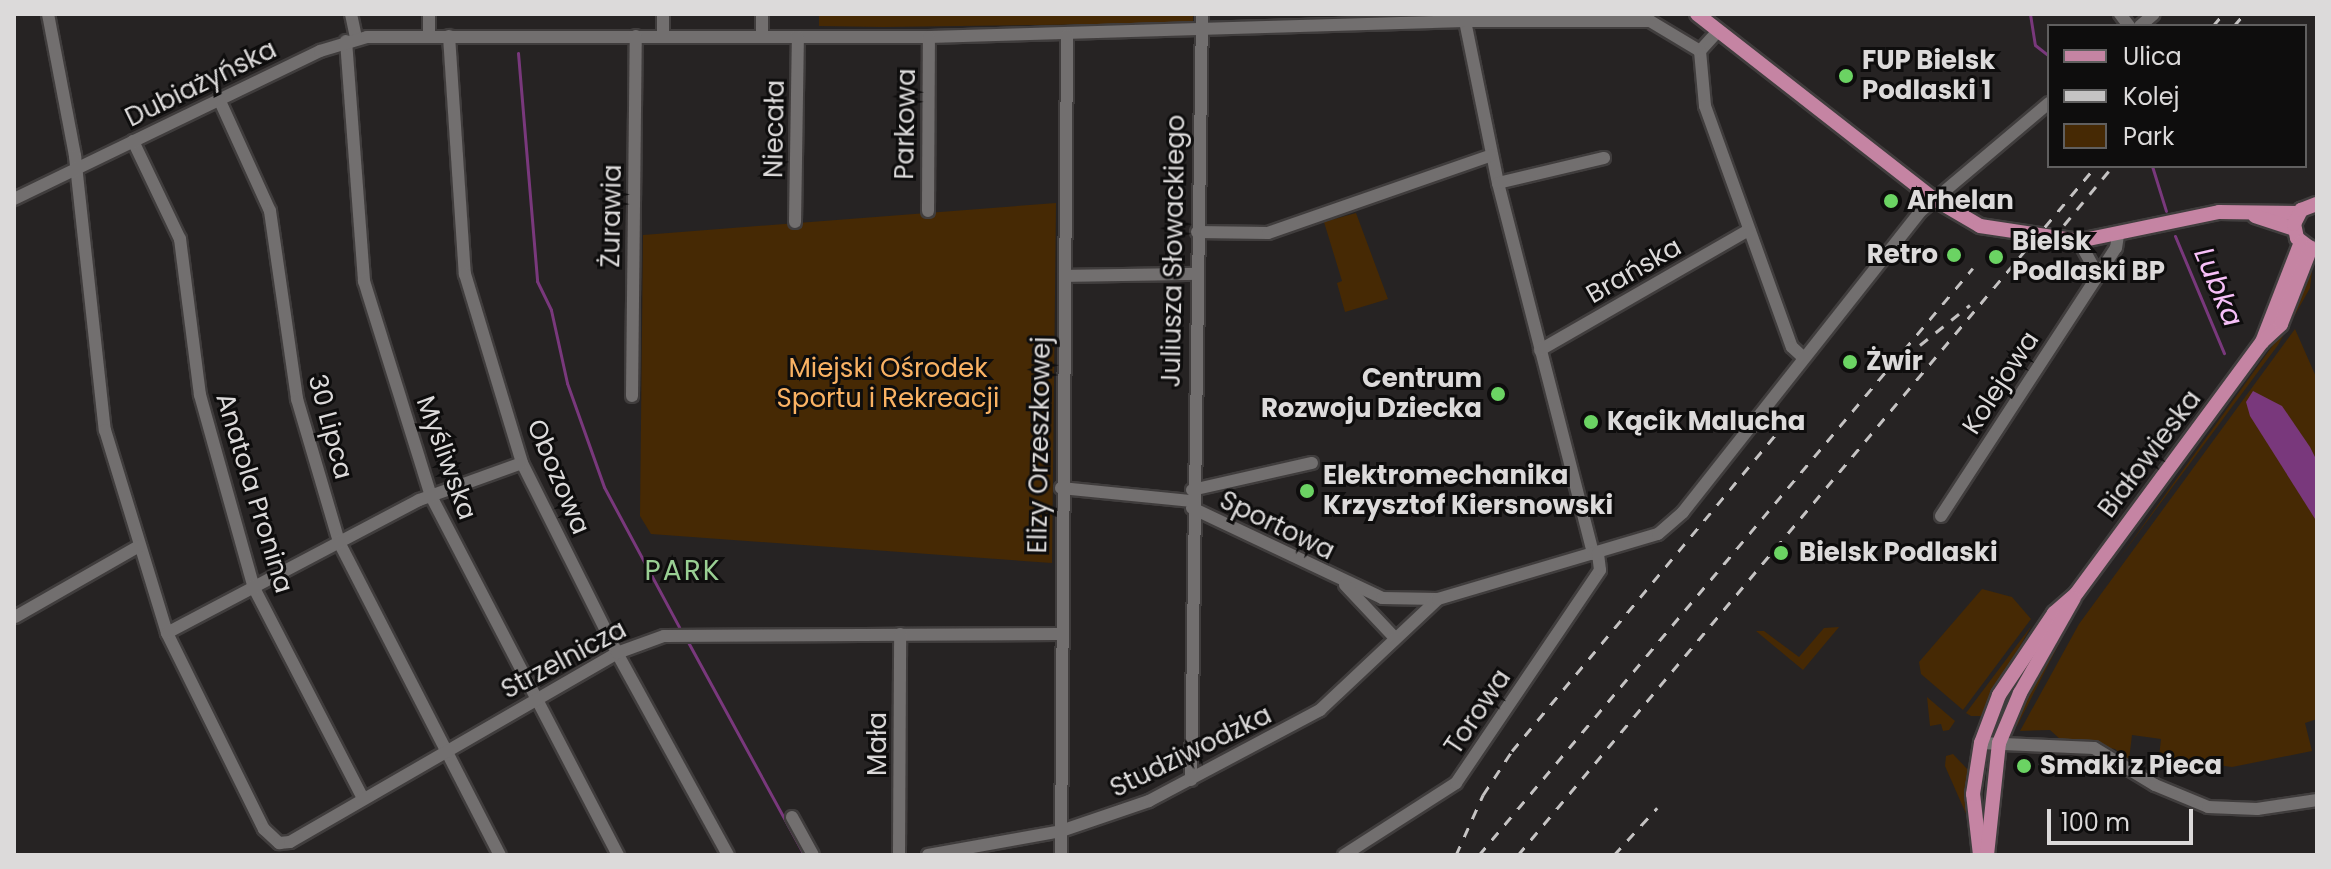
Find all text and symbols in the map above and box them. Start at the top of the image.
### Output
legend [2047,24,2307,168]
street label: Dubiażyńska [120,34,282,134]
text: Ulica [2123,40,2182,73]
place label: FUP Bielsk Podlaski 1 [1862,45,1995,106]
marker: FUP Bielsk Podlaski 1 [1837,67,1855,85]
street label: Parkowa [889,68,923,180]
street label: Niecała [759,80,791,178]
text: Kolej [2123,80,2179,113]
street label: Juliusza Słowackiego [1156,114,1192,388]
text: Park [2123,120,2174,153]
street label: Żurawia [596,164,628,268]
place label: Arhelan [1907,185,2014,217]
marker: Arhelan [1882,192,1900,210]
place label: Bielsk Podlaski BP [2012,226,2165,288]
street label: Brańska [1581,231,1687,311]
place label: Retro [1867,239,1938,271]
water label: Lubka [2186,243,2250,331]
marker: Retro [1945,246,1963,264]
marker: Bielsk Podlaski BP [1987,248,2005,266]
street label: Kolejowa [1956,326,2046,440]
street label: Elizy Orzeszkowej [1023,336,1057,554]
place label: Żwir [1866,346,1923,378]
park label: Miejski Ośrodek Sportu i Rekreacji [777,353,999,414]
marker: Żwir [1841,353,1859,371]
place label: Centrum Rozwoju Dziecka [1261,363,1482,424]
street label: 30 Lipca [301,371,359,483]
street label: Białowieska [2092,384,2208,524]
marker: Centrum Rozwoju Dziecka [1489,385,1507,403]
street label: Anatola Pronina [209,389,299,597]
street label: Myśliwska [409,392,483,524]
place label: Kącik Malucha [1607,406,1805,438]
marker: Kącik Malucha [1582,413,1600,431]
street label: Obozowa [520,415,596,539]
place label: Elektromechanika Krzysztof Kiersnowski [1323,460,1613,522]
marker: Elektromechanika Krzysztof Kiersnowski [1298,482,1316,500]
street label: Sportowa [1214,485,1340,567]
place label: Bielsk Podlaski [1799,537,1998,569]
marker: Bielsk Podlaski [1770,542,1792,564]
district label: PARK [645,554,721,588]
street label: Strzelnicza [496,614,632,706]
street label: Torowa [1438,664,1518,760]
street label: Studziwodzka [1105,700,1277,804]
street label: Mała [862,712,894,776]
place label: Smaki z Pieca [2040,750,2222,782]
marker: Smaki z Pieca [2015,757,2033,775]
scale bar [2051,793,2197,843]
text: 100 m [2061,806,2130,839]

